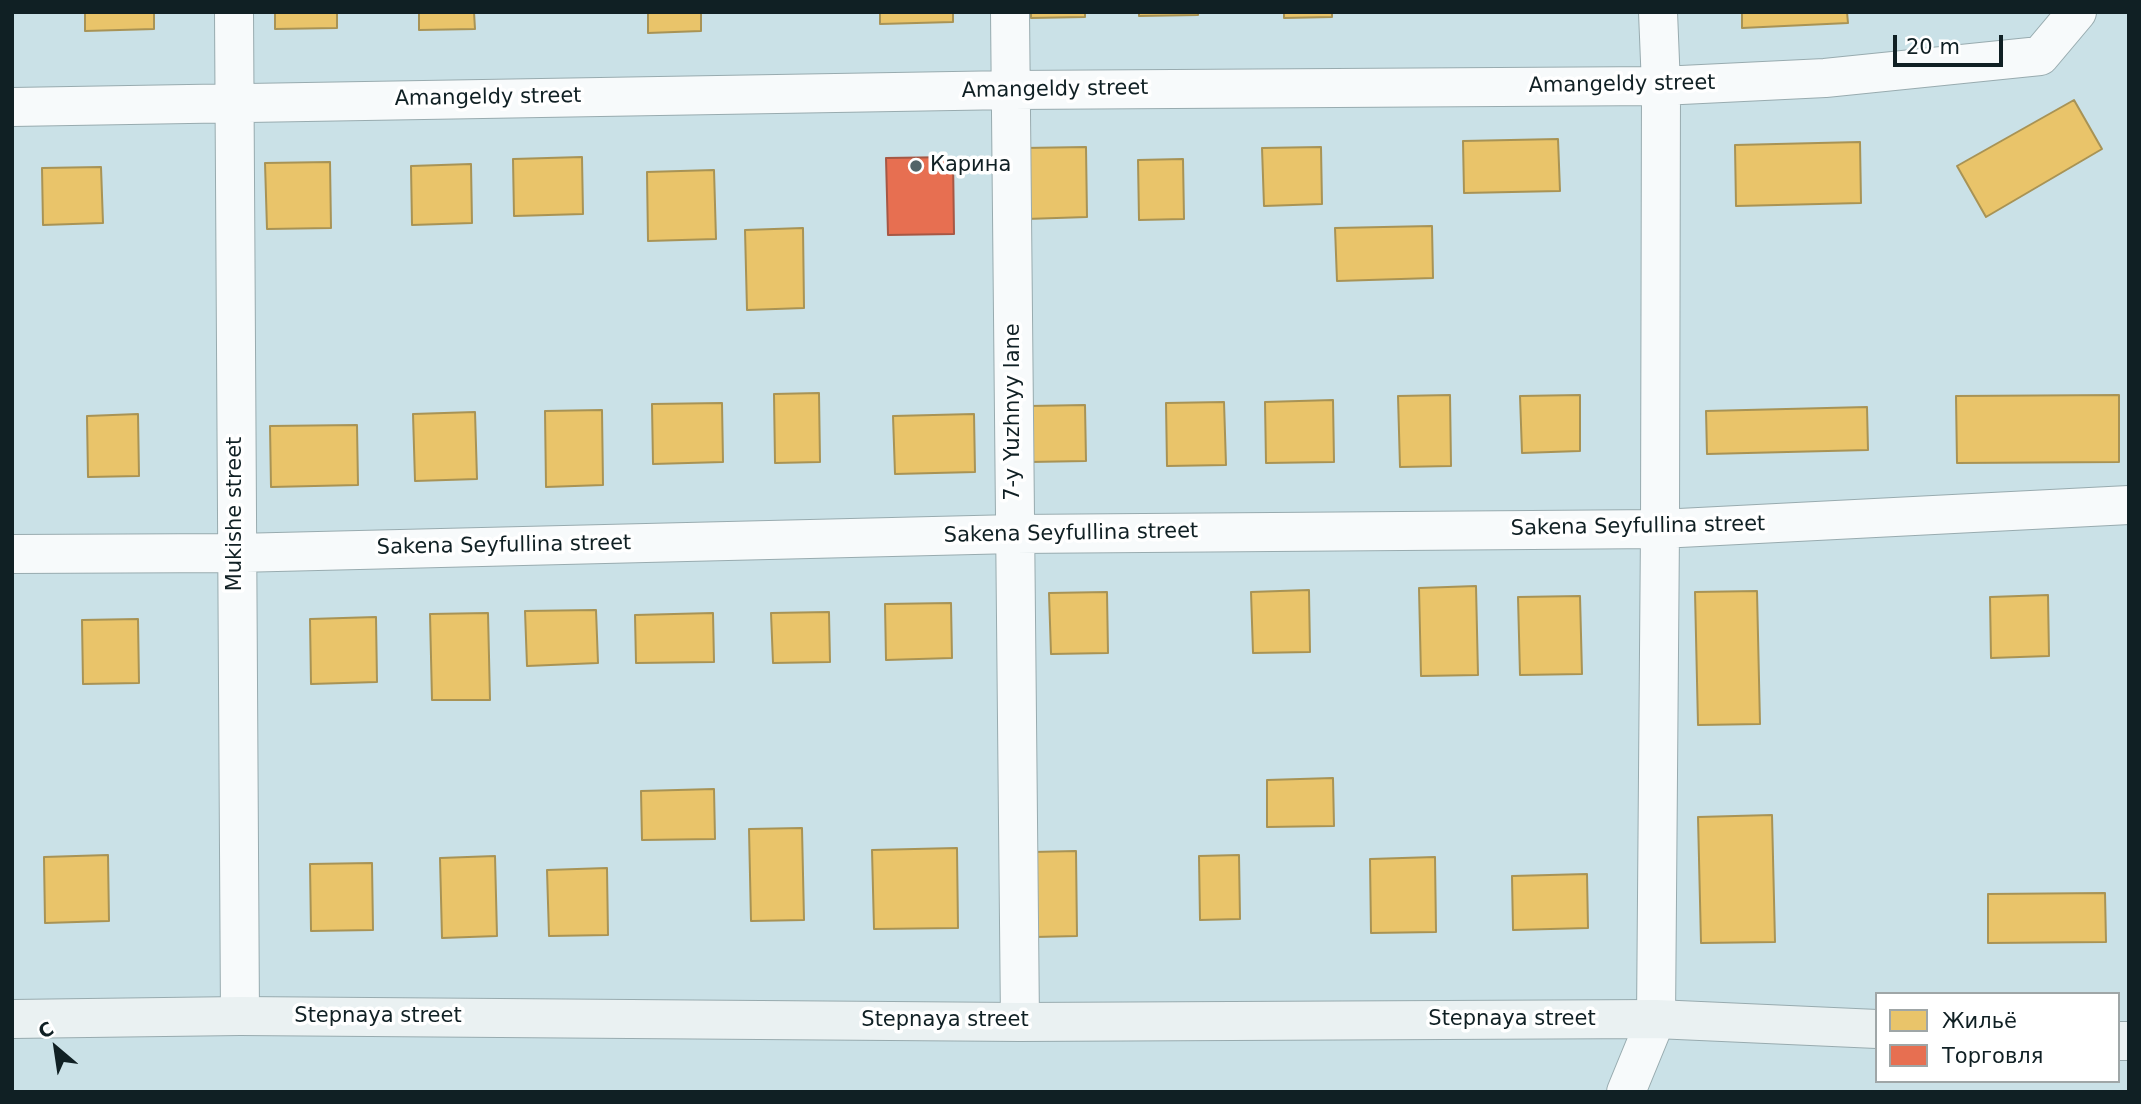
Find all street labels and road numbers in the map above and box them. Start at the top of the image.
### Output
street label: Amangeldy street [1528,71,1716,99]
street label: Amangeldy street [961,76,1149,104]
street label: Amangeldy street [394,84,582,112]
street label: 7-y Yuzhnyy lane [1001,323,1027,501]
street label: Mukishe street [223,437,249,591]
street label: Sakena Seyfullina street [1511,512,1765,542]
street label: Sakena Seyfullina street [944,519,1198,549]
street label: Sakena Seyfullina street [377,531,631,561]
street label: Stepnaya street [294,1004,462,1030]
street label: Stepnaya street [1428,1007,1596,1033]
street label: Stepnaya street [861,1008,1029,1034]

